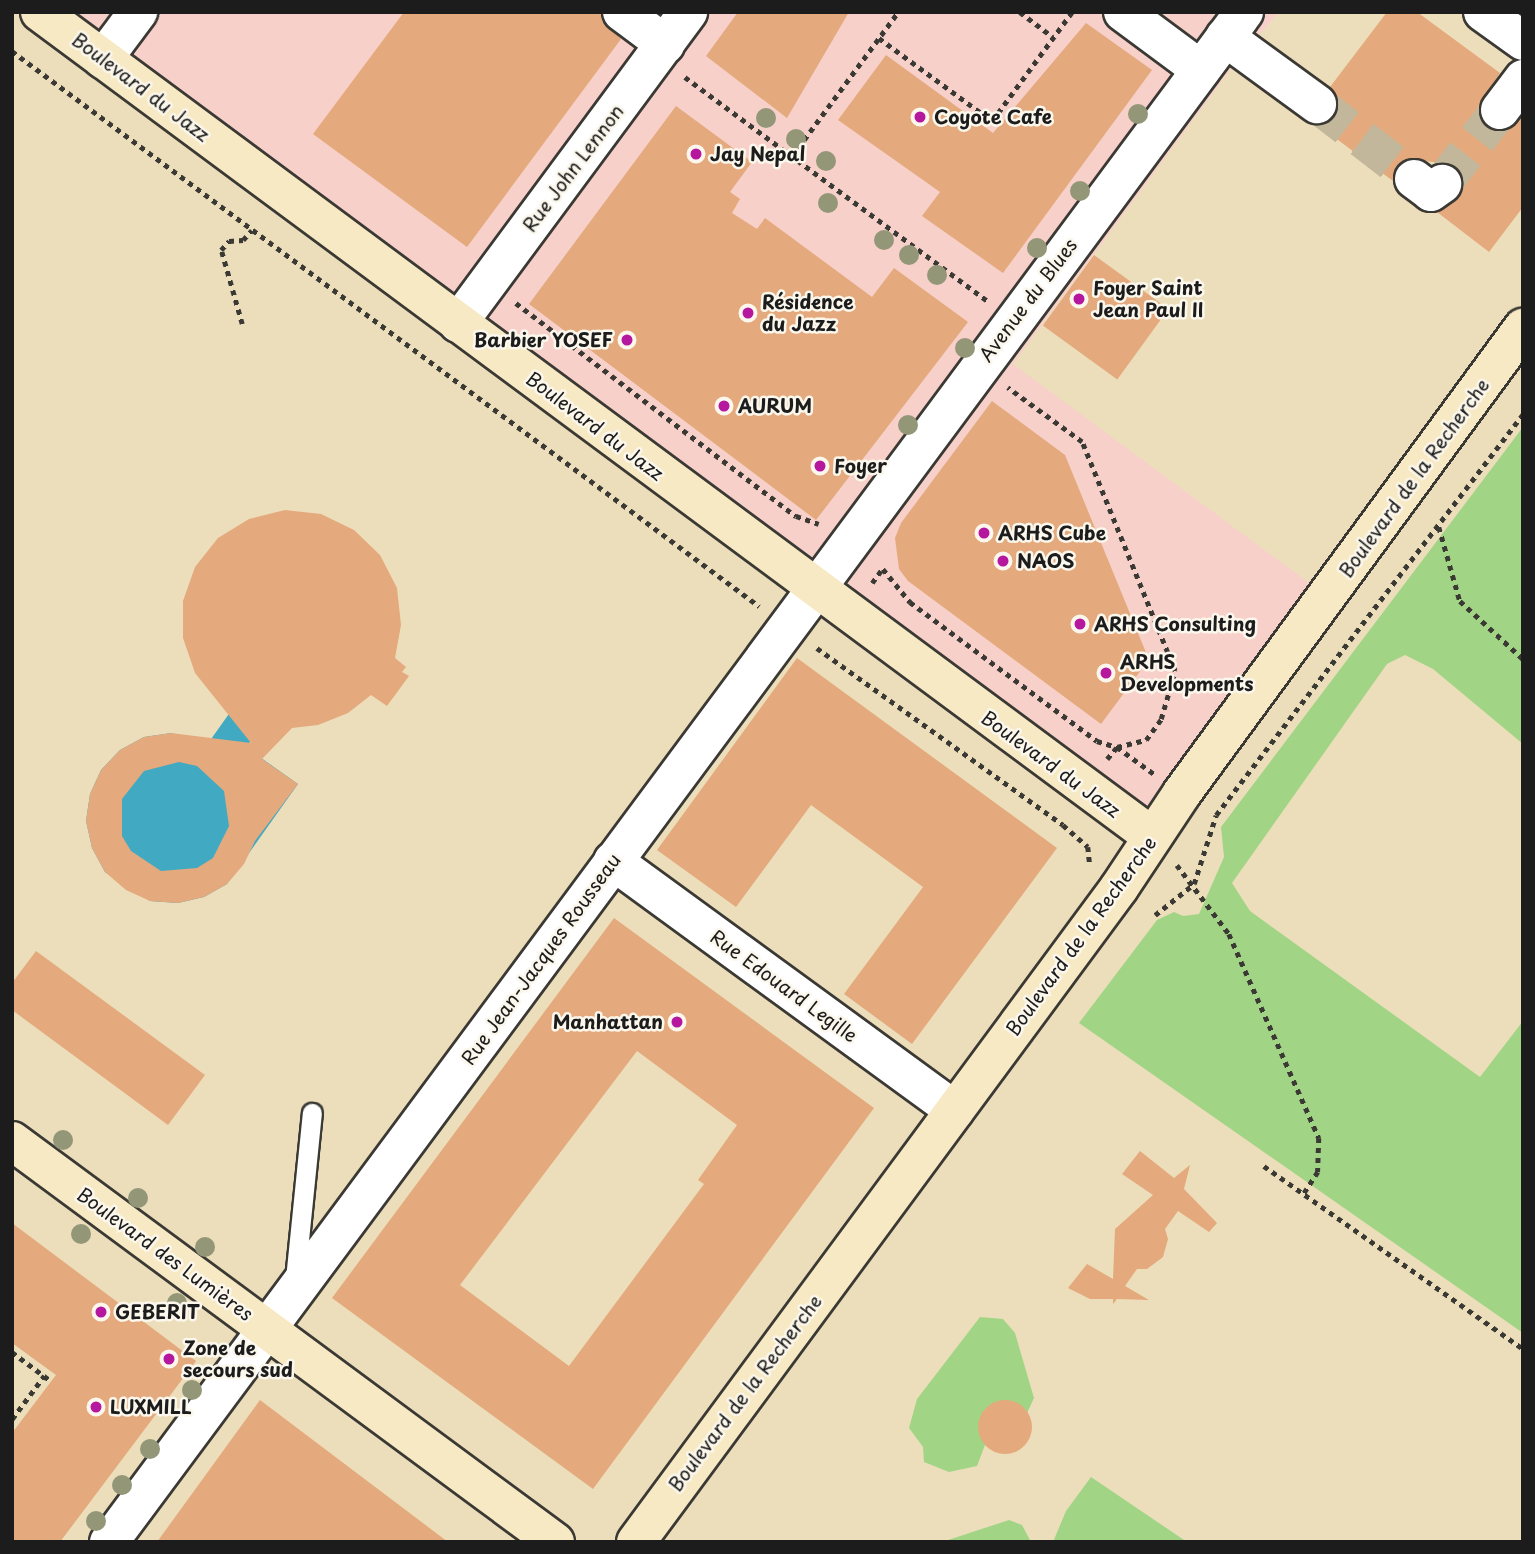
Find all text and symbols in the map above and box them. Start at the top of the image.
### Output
street label: Boulevard du Jazz [68,28,214,146]
street label: Rue John Lennon [517,98,629,238]
place label: Coyote Cafe [934,106,1052,128]
marker: Coyote Cafe [912,109,928,125]
place label: Jay Nepal [710,143,807,165]
marker: Jay Nepal [688,146,704,162]
street label: Avenue du Blues [974,234,1082,366]
place label: Foyer Saint Jean Paul II [1093,277,1204,321]
place label: Résidence du Jazz [762,291,854,335]
marker: Foyer Saint Jean Paul II [1071,291,1087,307]
marker: Résidence du Jazz [740,305,756,321]
place label: Barbier YOSEF [473,329,613,351]
marker: Barbier YOSEF [619,332,635,348]
street label: Boulevard du Jazz [522,367,668,485]
street label: Boulevard de la Recherche [1334,374,1494,582]
place label: AURUM [738,395,812,417]
marker: AURUM [716,398,732,414]
place label: Foyer [834,455,887,477]
marker: Foyer [812,458,828,474]
place label: ARHS Cube [998,522,1107,544]
marker: ARHS Cube [976,525,992,541]
place label: NAOS [1017,550,1074,572]
marker: NAOS [995,553,1011,569]
place label: ARHS Consulting [1094,613,1257,635]
marker: ARHS Consulting [1072,616,1088,632]
place label: ARHS Developments [1120,651,1253,695]
marker: ARHS Developments [1098,665,1114,681]
street label: Boulevard du Jazz [977,706,1125,822]
street label: Boulevard de la Recherche [1001,832,1161,1040]
street label: Rue Jean-Jacques Rousseau [456,848,626,1070]
street label: Rue Edouard Legille [705,924,863,1048]
place label: Manhattan [553,1011,663,1033]
marker: Manhattan [669,1014,685,1030]
street label: Boulevard des Lumières [72,1182,258,1326]
street label: Boulevard de la Recherche [663,1290,827,1496]
place label: GEBERIT [115,1301,200,1323]
marker: GEBERIT [93,1304,109,1320]
place label: Zone de secours sud [183,1337,293,1381]
marker: Zone de secours sud [161,1351,177,1367]
place label: LUXMILL [110,1396,192,1418]
marker: LUXMILL [88,1399,104,1415]

